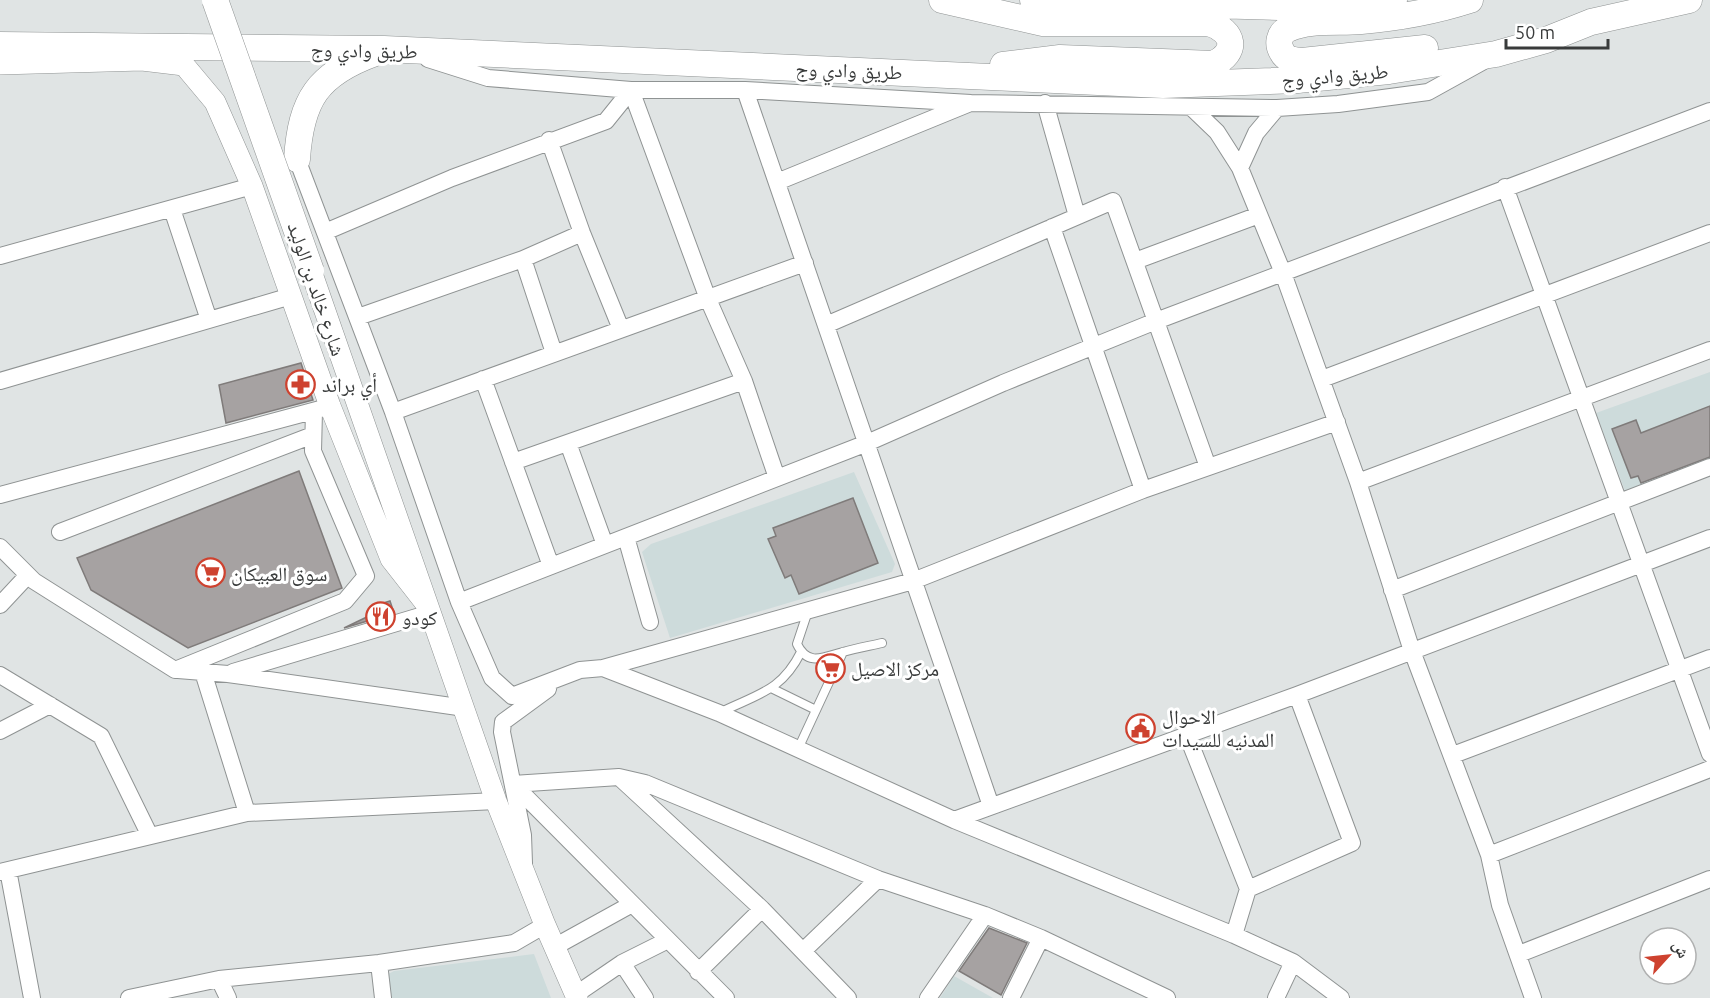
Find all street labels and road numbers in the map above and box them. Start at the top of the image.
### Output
street label: طريق وادي وج [310,38,418,68]
street label: طريق وادي وج [795,57,903,88]
street label: طريق وادي وج [1281,59,1390,96]
street label: شارع خالد بن الوليد [281,219,351,359]

